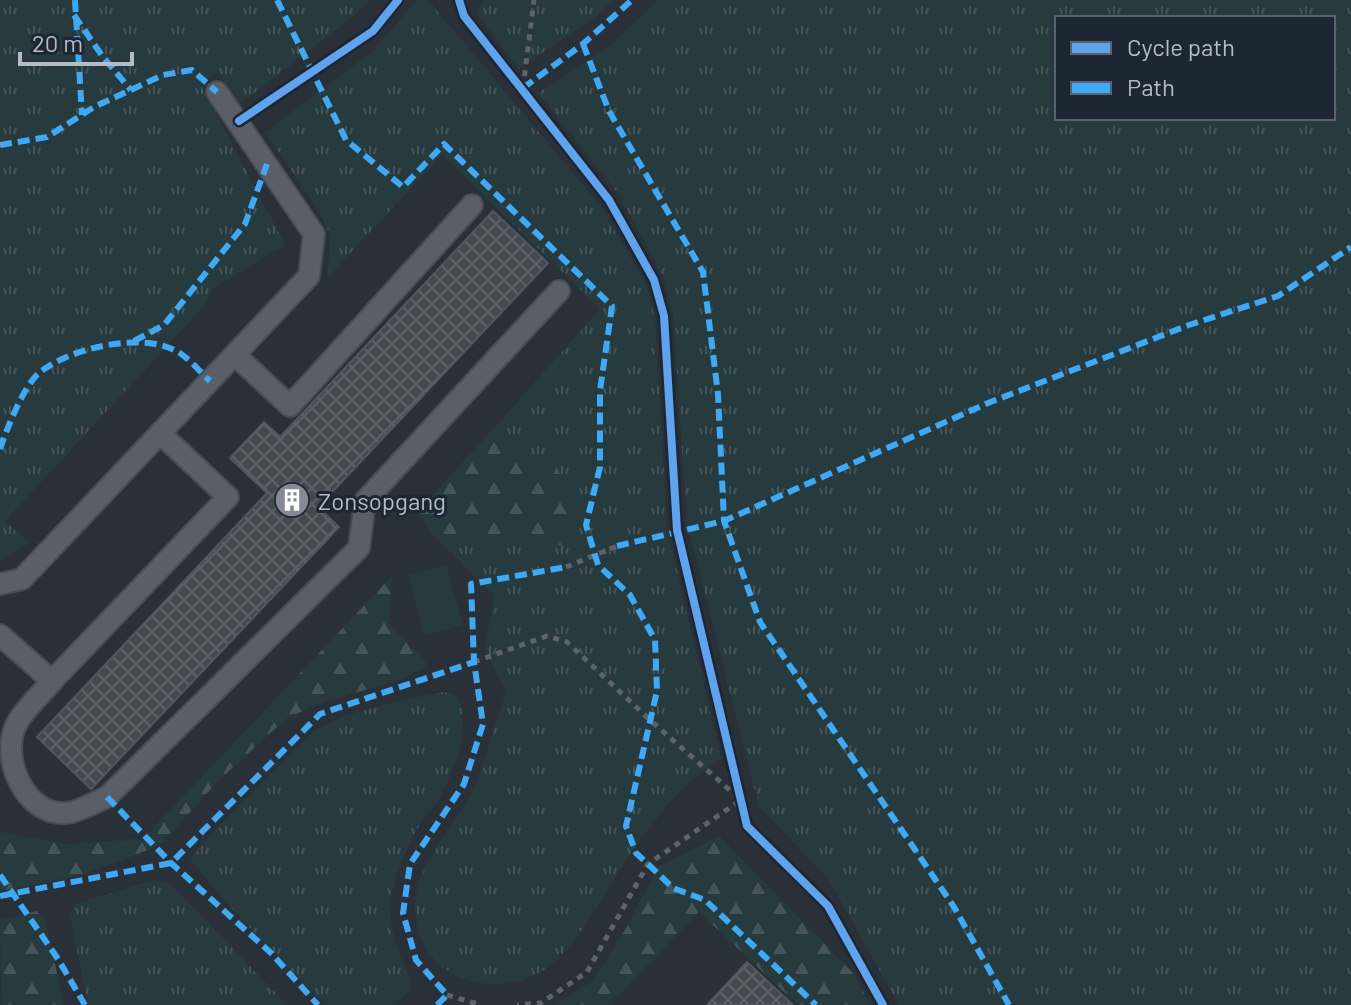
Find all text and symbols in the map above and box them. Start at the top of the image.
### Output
scale bar [20,16,132,66]
legend [1055,16,1335,120]
text: 20 m [32,28,83,57]
text: Cycle path [1127,32,1235,61]
text: Path [1127,72,1175,101]
building icon: Zonsopgang [273,481,311,519]
place label: Zonsopgang [318,486,446,515]

